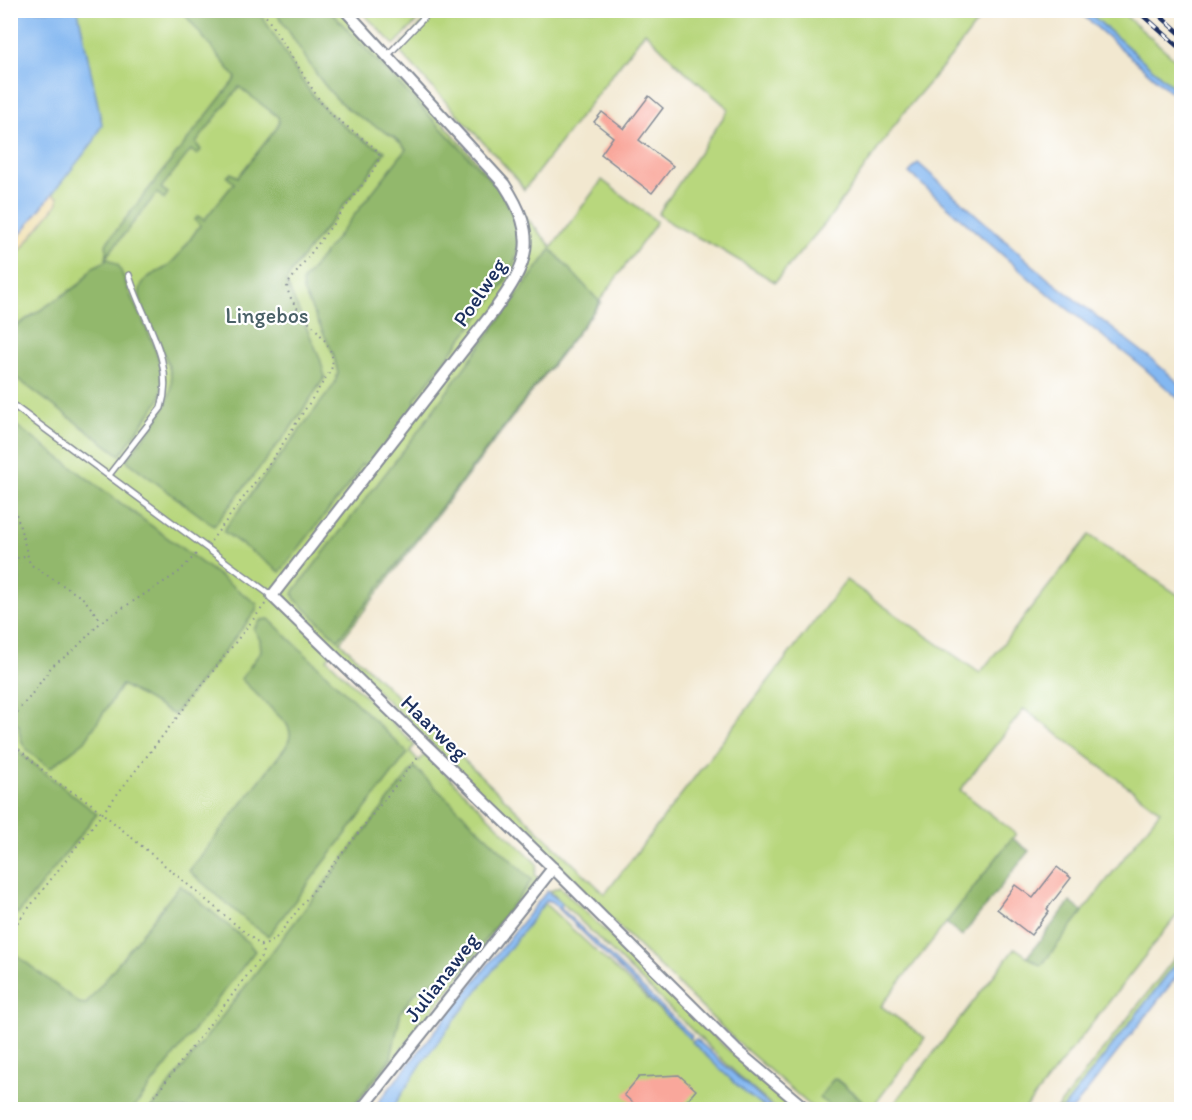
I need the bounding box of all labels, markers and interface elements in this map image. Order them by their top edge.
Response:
street label: Poelweg [447,252,512,332]
park label: Lingebos [225,302,309,329]
street label: Haarweg [395,689,474,766]
street label: Julianaweg [398,927,485,1027]

